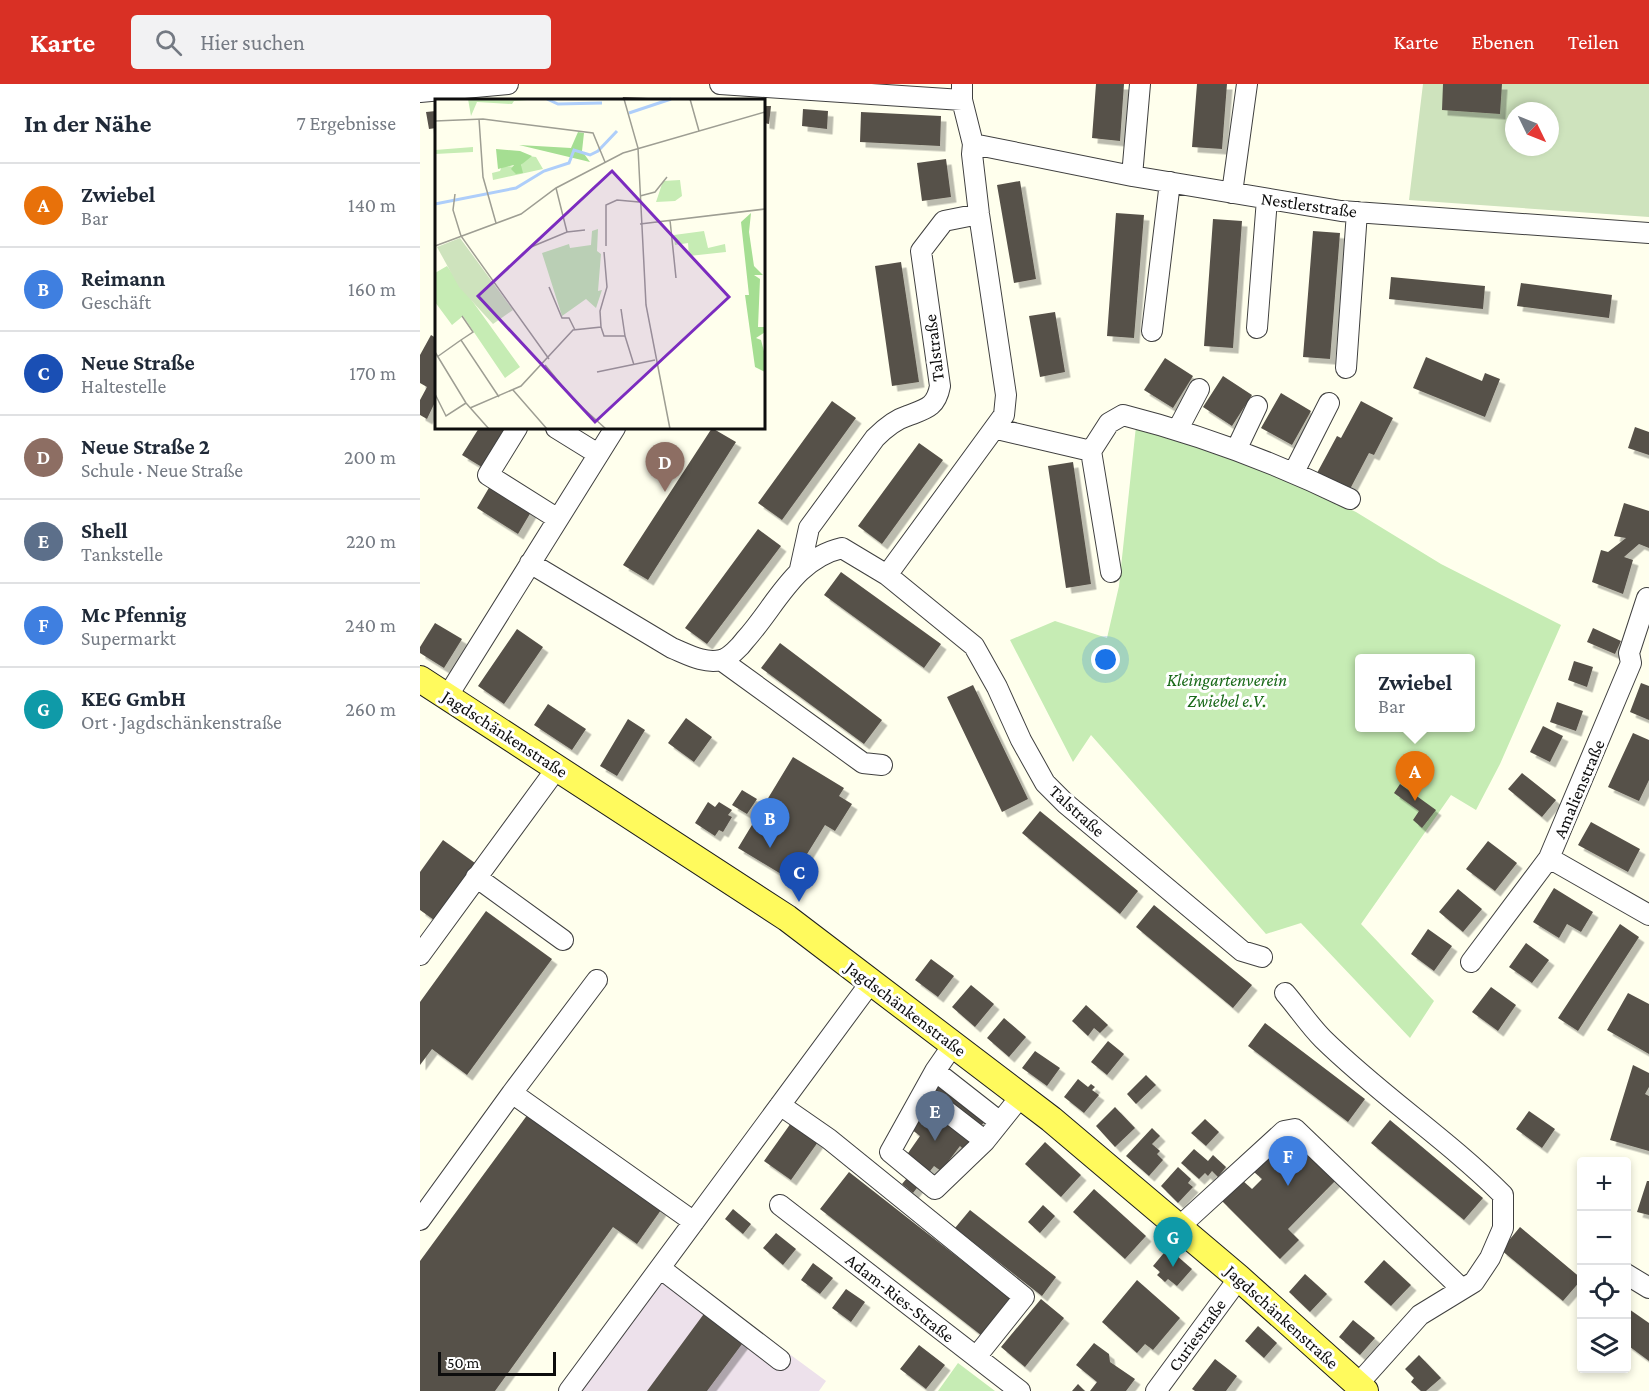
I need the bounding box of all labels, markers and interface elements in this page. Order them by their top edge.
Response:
search box [131,15,551,69]
icon: search [152,26,185,59]
text: Karte [30,27,95,58]
text: Hier suchen [200,30,305,55]
text: Karte [1393,30,1439,54]
text: Ebenen [1472,30,1535,54]
text: Teilen [1568,30,1619,54]
inset map [435,99,765,429]
north arrow [1505,102,1559,156]
text: In der Nähe [24,109,152,138]
text: 7 Ergebnisse [296,112,396,134]
text: Zwiebel [81,182,155,207]
street label: Nestlerstraße [1260,188,1358,222]
text: A [38,194,49,216]
text: 140 m [348,194,396,216]
text: Bar [81,207,108,229]
text: Reimann [81,266,165,291]
text: B [38,278,49,300]
text: 160 m [348,278,396,300]
text: Geschäft [81,291,151,313]
street label: Talstraße [920,313,948,383]
text: Neue Straße [81,350,195,375]
text: C [37,362,50,384]
text: 170 m [349,362,396,384]
text: Haltestelle [81,375,166,397]
text: Neue Straße 2 [81,434,210,459]
pin: D [646,442,684,492]
text: D [37,446,50,468]
text: 200 m [344,446,396,468]
text: Schule · Neue Straße [81,459,243,481]
text: Shell [81,518,128,543]
text: E [38,530,49,552]
text: 220 m [346,530,396,552]
text: Tankstelle [81,543,163,565]
text: Mc Pfennig [81,602,186,627]
text: F [38,614,49,636]
text: 240 m [345,614,396,636]
text: Supermarkt [81,627,176,649]
your location [1091,645,1120,674]
popup [1355,654,1475,732]
park label: Kleingartenverein Zwiebel e.V. [1167,670,1287,711]
text: Zwiebel [1378,670,1452,695]
street label: Jagdschänkenstraße [437,685,571,782]
text: KEG GmbH [81,686,186,711]
text: Bar [1378,695,1405,717]
text: G [37,698,50,720]
text: 260 m [345,698,396,720]
text: Ort · Jagdschänkenstraße [81,711,282,733]
street label: Amalienstraße [1549,737,1609,841]
pin: A [1396,752,1434,801]
street label: Talstraße [1045,781,1109,841]
pin: B [750,798,790,848]
pin: C [780,852,818,902]
street label: Jagdschänkenstraße [840,956,970,1061]
pin: E [916,1092,954,1141]
pin: F [1268,1136,1308,1186]
map controls [1577,1157,1631,1373]
button: + [1577,1157,1631,1211]
button: − [1577,1211,1631,1265]
pin: G [1154,1218,1192,1267]
street label: Adam-Ries-Straße [842,1249,958,1347]
street label: Jagdschänkenstraße [1220,1260,1343,1373]
button: locate [1577,1265,1631,1319]
street label: Curiestraße [1164,1295,1230,1375]
button: layers [1577,1319,1631,1373]
scale bar [438,1349,556,1376]
text: 50 m [447,1354,479,1371]

